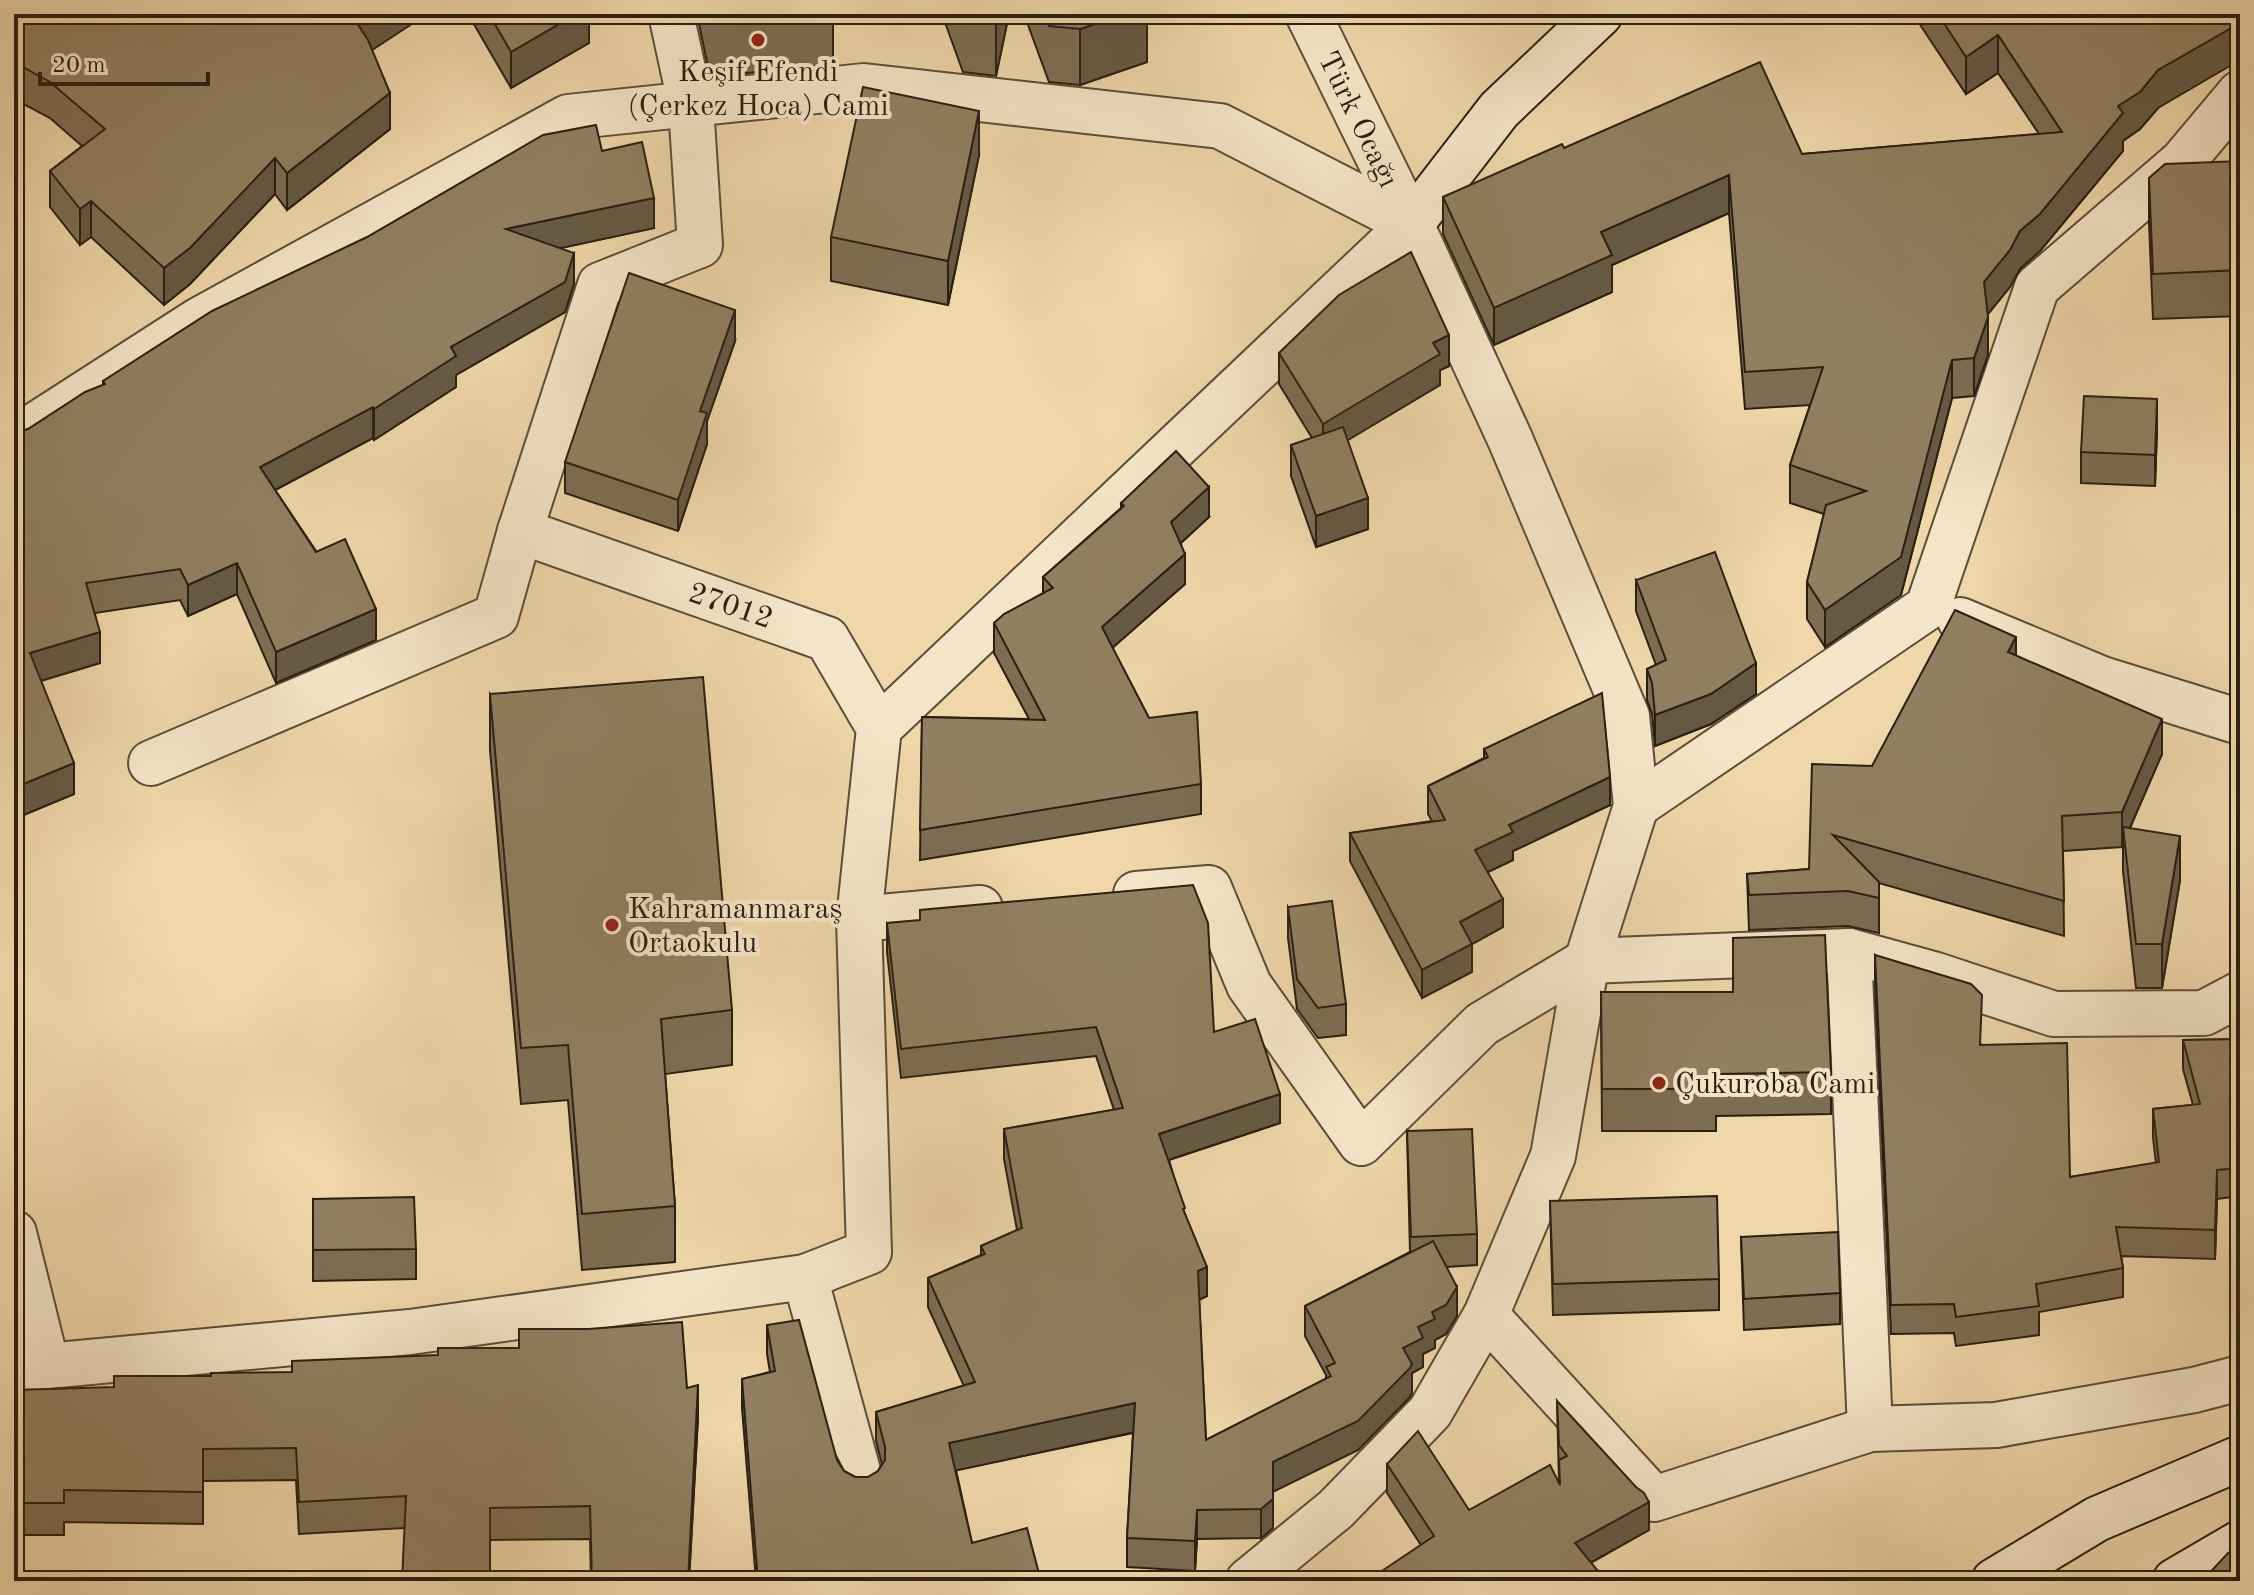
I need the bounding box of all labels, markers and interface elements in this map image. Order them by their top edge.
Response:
marker: Keşif Efendi (Çerkez Hoca) Cami [749,31,767,49]
scale bar [40,36,208,86]
street label: Türk Ocağı [1312,47,1403,192]
text: 20 m [52,54,106,78]
place label: Keşif Efendi (Çerkez Hoca) Cami [627,58,889,122]
street label: 27012 [684,579,776,635]
place label: Kahramanmaraş Ortaokulu [628,895,843,959]
marker: Kahramanmaraş Ortaokulu [603,916,621,934]
place label: Çukuroba Cami [1675,1070,1875,1100]
marker: Çukuroba Cami [1650,1074,1668,1092]

